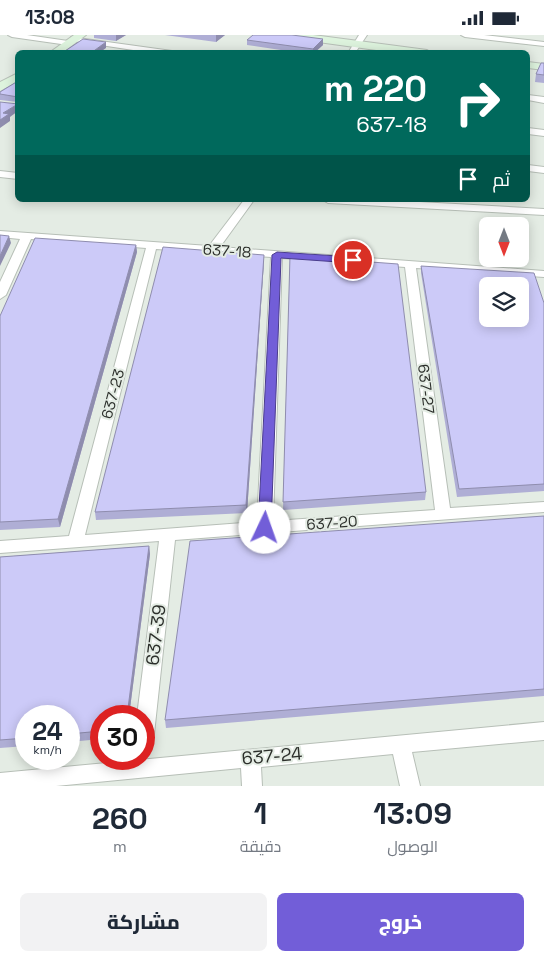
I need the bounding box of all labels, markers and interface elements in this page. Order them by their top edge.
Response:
text: 13:08 [25,5,75,30]
text: 220 m [324,67,427,111]
icon: right [445,70,510,135]
text: 637-18 [356,110,427,138]
icon: arrive [454,165,482,193]
text: ثم [492,167,510,192]
north arrow [479,217,529,267]
map controls [479,217,529,327]
street label: 637-18 [202,239,252,262]
pin [332,239,374,281]
icon: arrive [339,246,367,274]
button: layers [479,277,529,327]
street label: 637-27 [414,363,439,415]
street label: 637-23 [97,367,128,421]
position arrow [238,501,290,553]
street label: 637-20 [306,511,358,534]
street label: 637-39 [140,603,171,667]
speed limit sign: 30 [90,705,155,770]
text: 24 [32,715,63,747]
street label: 637-24 [241,741,303,770]
text: km/h [33,742,62,758]
text: 1 [254,794,267,833]
text: 13:09 [373,794,452,833]
text: 260 [92,799,148,838]
text: m [113,836,127,857]
text: دقيقة [240,836,281,857]
text: الوصول [387,836,438,857]
button: مشاركة [20,893,267,951]
button: خروج [277,893,524,951]

